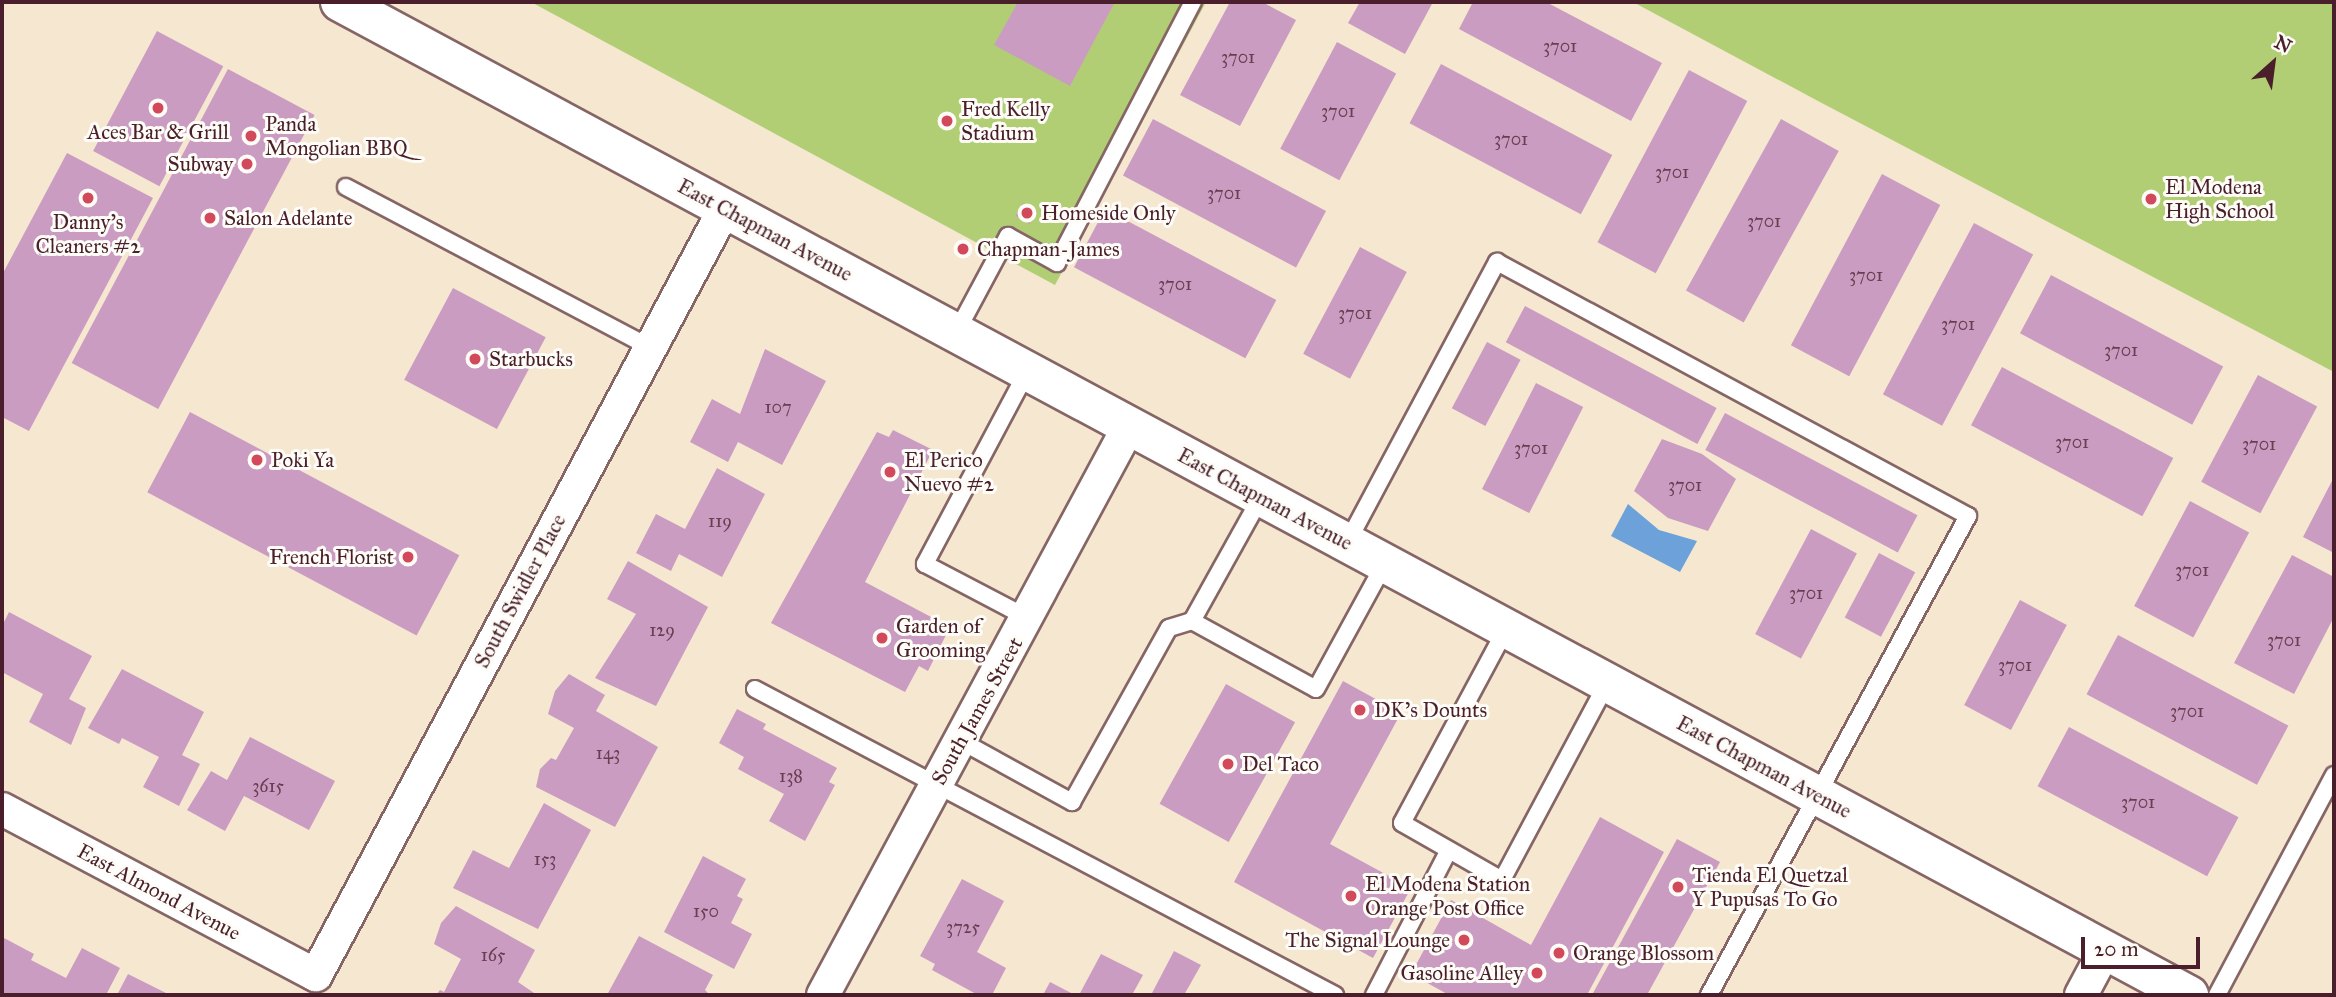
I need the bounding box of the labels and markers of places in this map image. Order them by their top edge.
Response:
place label: Fred Kelly Stadium [961,96,1050,146]
marker: Aces Bar & Grill [150,100,166,116]
place label: Panda Mongolian BBQ [265,111,408,161]
marker: Fred Kelly Stadium [939,113,955,129]
place label: Aces Bar & Grill [87,119,229,145]
marker: Panda Mongolian BBQ [243,128,259,144]
place label: Subway [168,151,233,177]
marker: Subway [239,156,255,172]
place label: El Modena High School [2165,174,2275,224]
marker: Danny's Cleaners #2 [80,190,96,206]
marker: El Modena High School [2143,191,2159,207]
place label: Homeside Only [1041,200,1176,226]
place label: Salon Adelante [224,205,353,231]
marker: Homeside Only [1019,205,1035,221]
place label: Danny's Cleaners #2 [35,209,141,259]
marker: Salon Adelante [202,210,218,226]
place label: Chapman-James [977,236,1120,262]
marker: Chapman-James [955,241,971,257]
place label: Starbucks [489,346,573,372]
marker: Starbucks [467,351,483,367]
place label: Poki Ya [271,447,334,473]
place label: El Perico Nuevo #2 [904,447,994,497]
marker: Poki Ya [249,452,265,468]
marker: El Perico Nuevo #2 [882,464,898,480]
place label: French Florist [269,544,394,570]
marker: French Florist [400,549,416,565]
place label: Garden of Grooming [896,613,985,663]
marker: Garden of Grooming [874,630,890,646]
place label: DK's Dounts [1374,697,1487,723]
marker: DK's Dounts [1352,702,1368,718]
place label: Del Taco [1242,751,1319,777]
marker: Del Taco [1220,756,1236,772]
place label: Tienda El Quetzal Y Pupusas To Go [1692,862,1848,912]
place label: El Modena Station Orange Post Office [1365,871,1530,921]
marker: Tienda El Quetzal Y Pupusas To Go [1670,879,1686,895]
marker: El Modena Station Orange Post Office [1343,888,1359,904]
place label: The Signal Lounge [1285,927,1450,953]
marker: The Signal Lounge [1456,932,1472,948]
place label: Orange Blossom [1573,940,1714,966]
marker: Orange Blossom [1551,945,1567,961]
place label: Gasoline Alley [1400,960,1523,986]
marker: Gasoline Alley [1529,965,1545,981]

